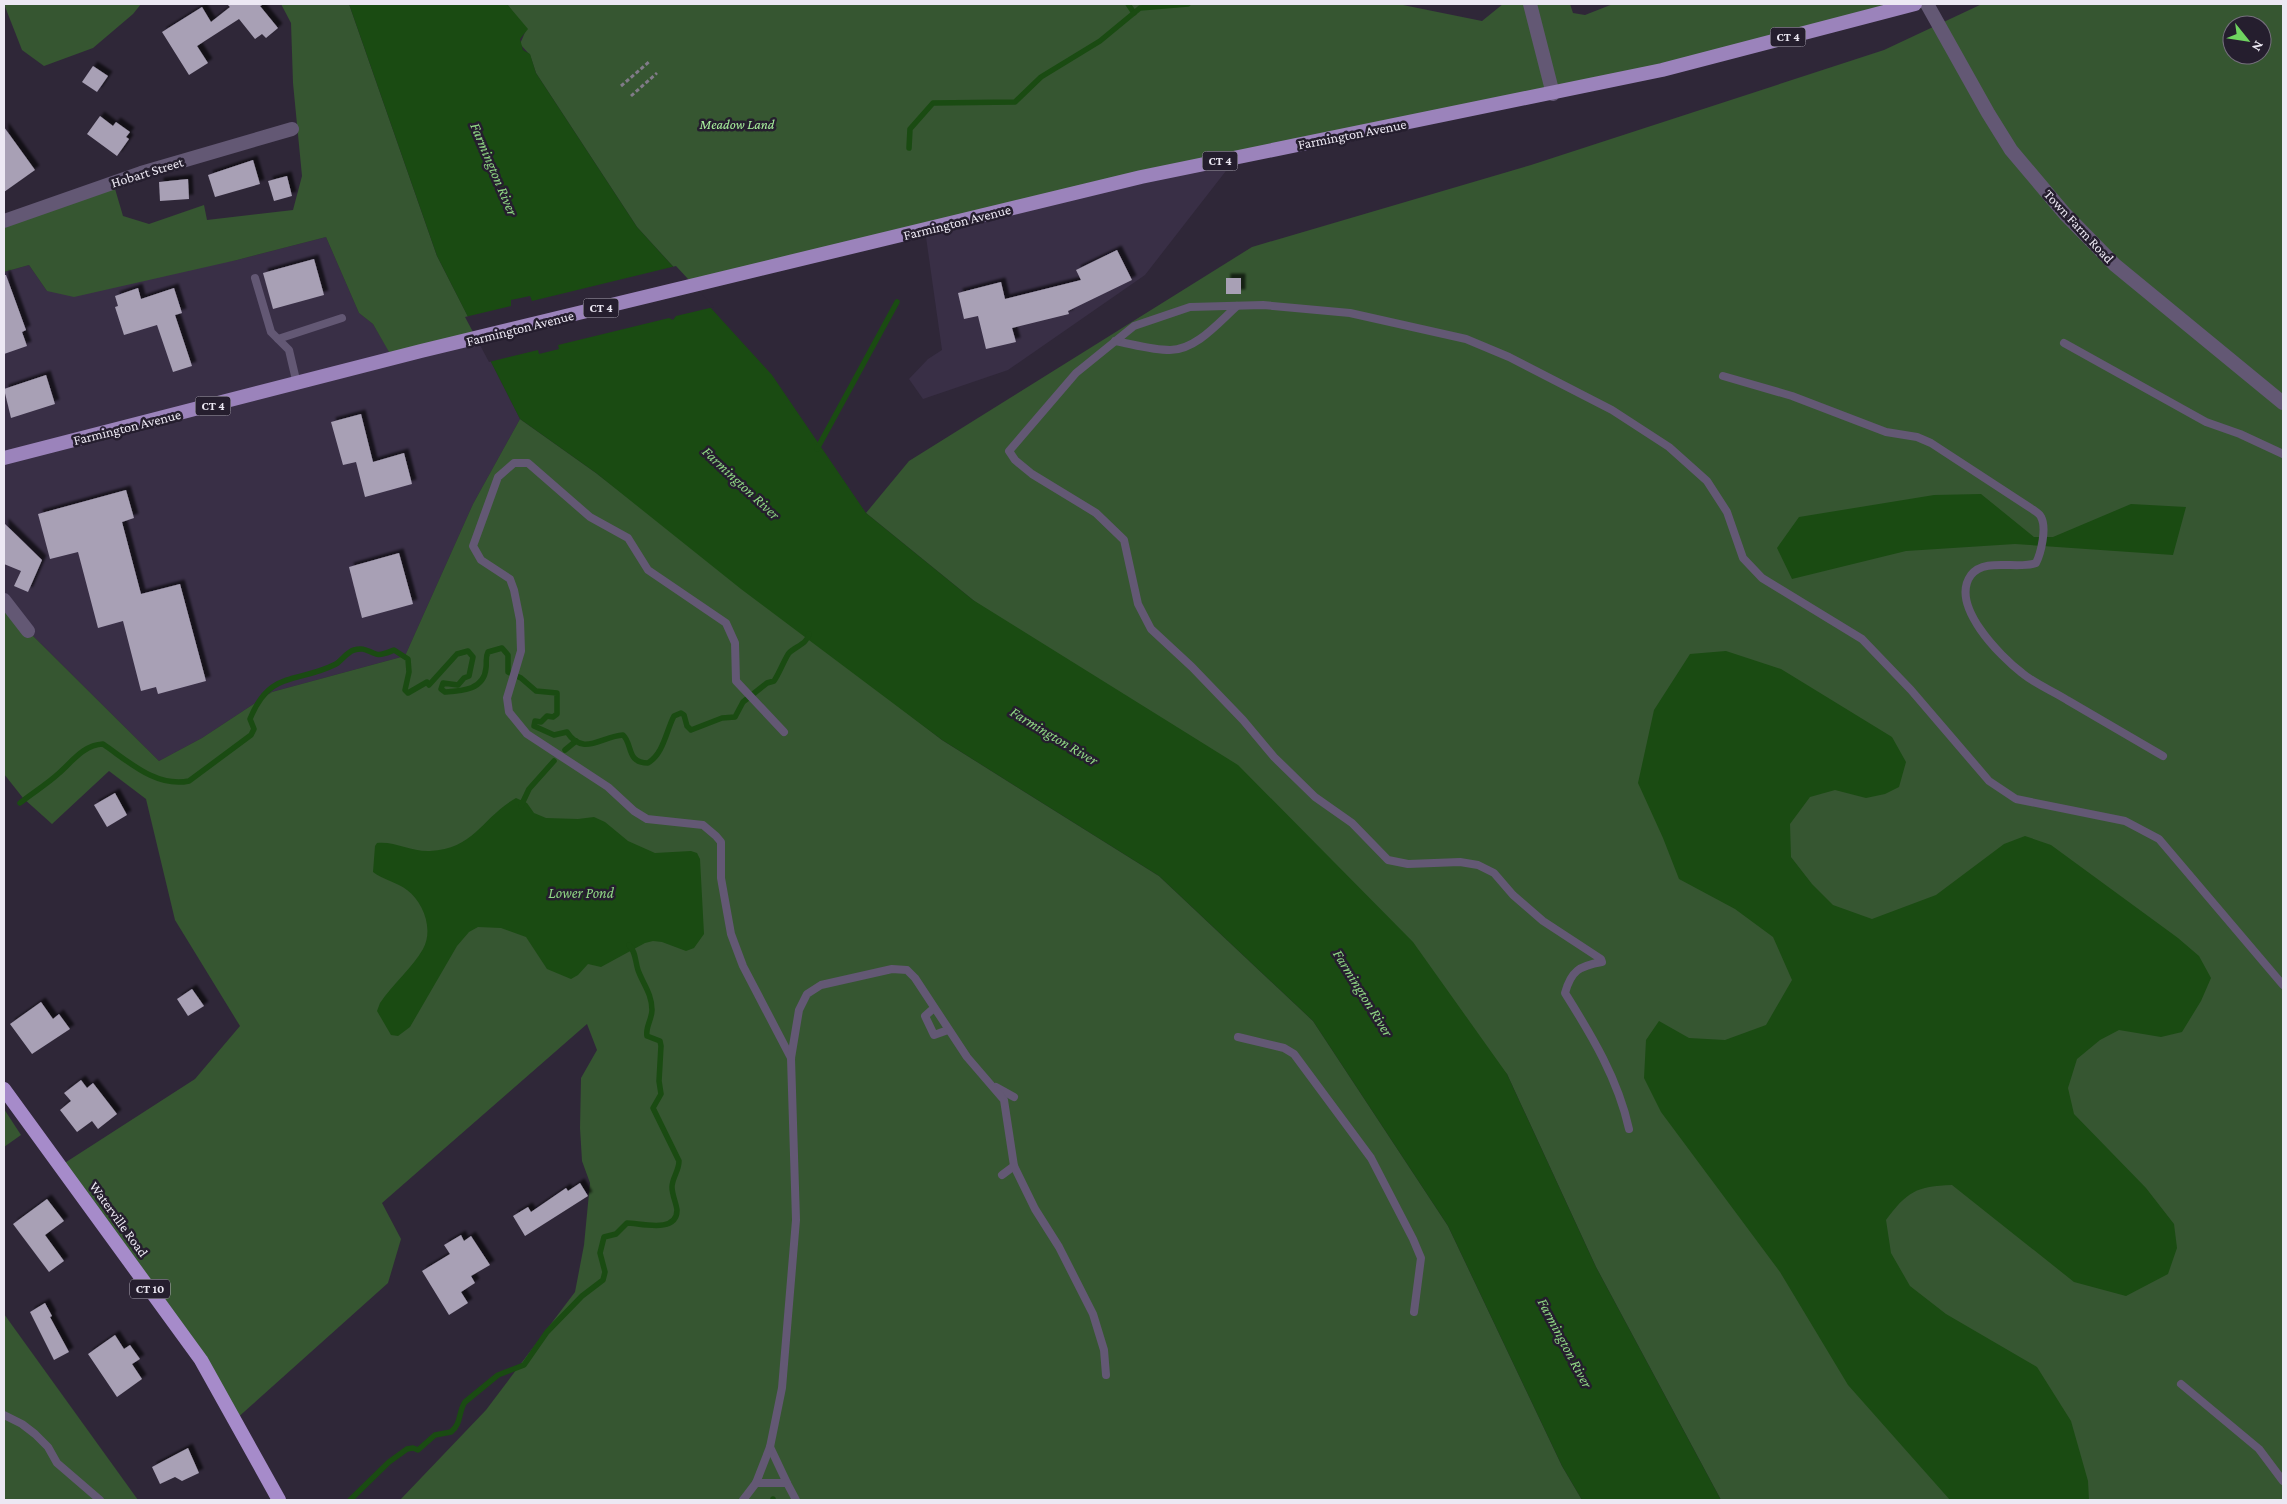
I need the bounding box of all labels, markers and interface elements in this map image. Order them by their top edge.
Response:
north arrow [2222,15,2272,65]
road number: CT 4 [1770,28,1806,46]
text: N [2249,38,2268,55]
park label: Meadow Land [699,116,775,132]
street label: Farmington Avenue [1296,116,1408,152]
water label: Farmington River [466,120,521,219]
road number: CT 4 [1202,152,1238,170]
street label: Hobart Street [109,153,185,191]
street label: Town Farm Road [2041,186,2118,267]
street label: Farmington Avenue [902,201,1012,243]
road number: CT 4 [584,298,618,318]
street label: Farmington Avenue [465,307,575,349]
road number: CT 4 [196,396,230,416]
street label: Farmington Avenue [72,406,182,448]
water label: Farmington River [699,443,783,524]
water label: Farmington River [1007,704,1101,770]
water label: Lower Pond [548,885,615,901]
water label: Farmington River [1329,947,1396,1040]
street label: Waterville Road [86,1178,152,1260]
road number: CT 10 [130,1280,170,1298]
water label: Farmington River [1534,1295,1596,1392]

